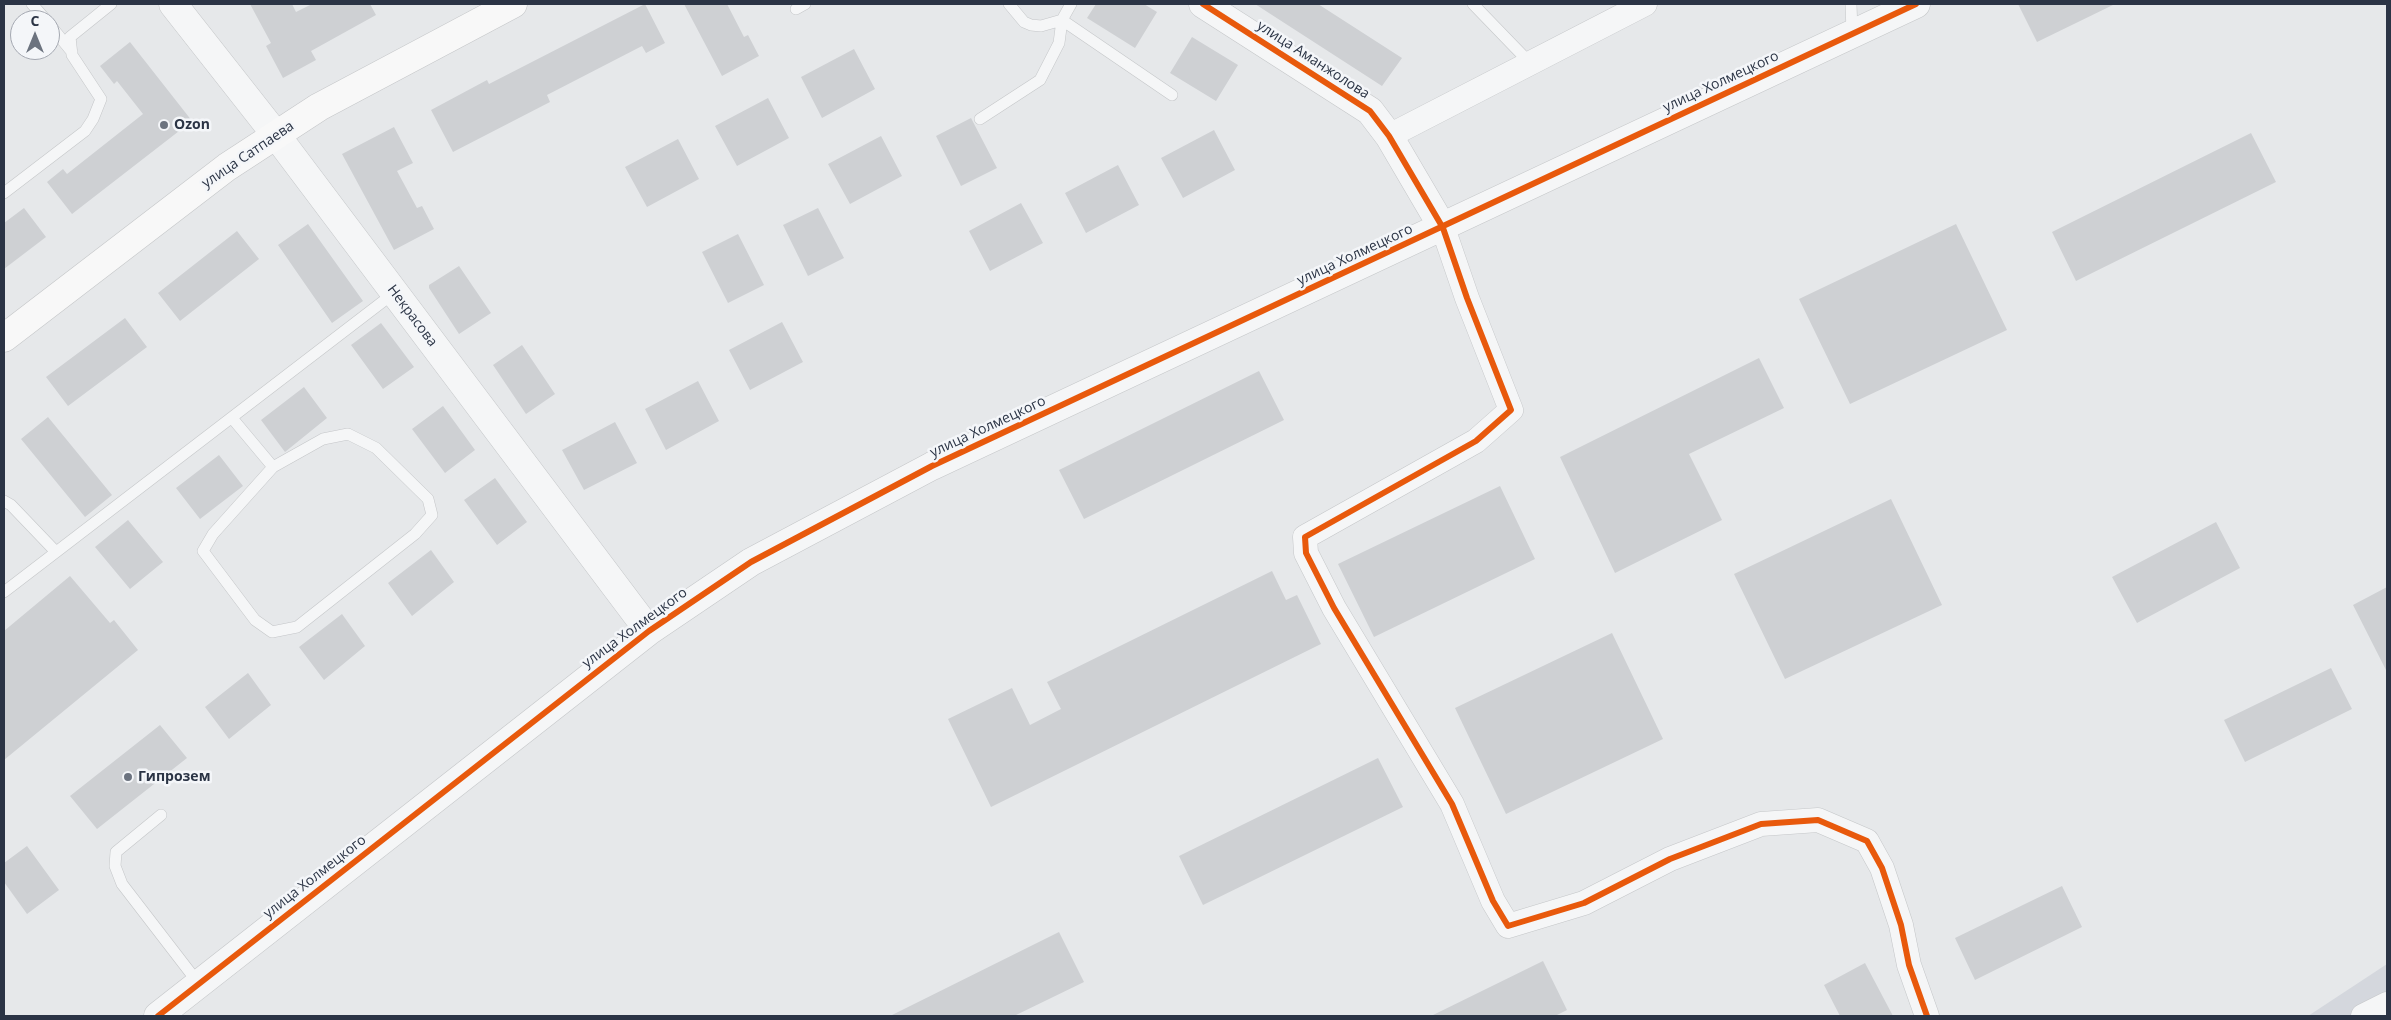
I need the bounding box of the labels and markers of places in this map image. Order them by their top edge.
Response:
place label: Ozon [174,117,210,133]
marker: Ozon [158,119,170,131]
place label: Гипрозем [138,769,210,785]
marker: Гипрозем [122,771,134,783]

